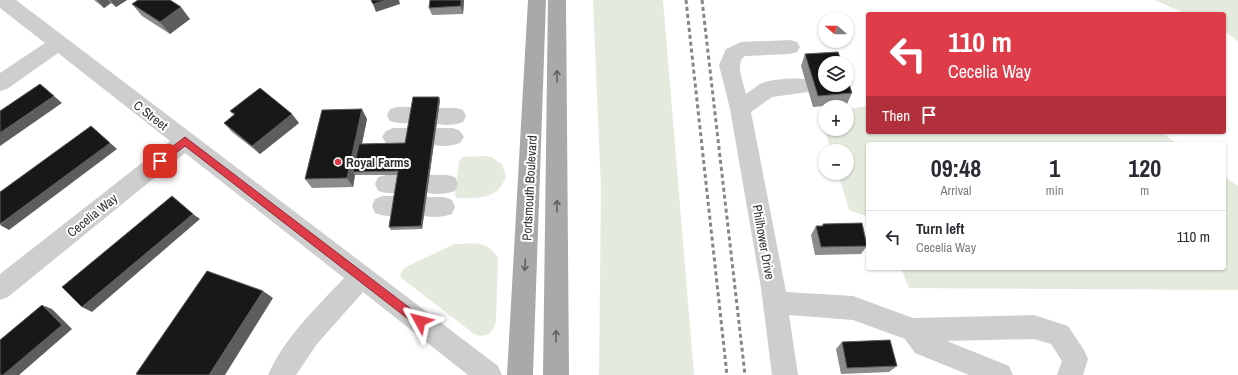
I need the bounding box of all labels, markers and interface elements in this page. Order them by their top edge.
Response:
north arrow [818,12,854,48]
map controls [818,12,854,180]
text: 110 m [948,23,1012,61]
icon: left [882,28,934,80]
button: layers [818,56,854,92]
text: Cecelia Way [948,59,1031,84]
one-way arrow [553,70,561,83]
street label: C Street [130,97,171,134]
button: + [818,100,854,136]
icon: arrive [918,104,940,126]
text: Then [882,105,910,126]
street label: Portsmouth Boulevard [518,135,541,241]
pin [143,144,177,178]
button: − [818,144,854,180]
icon: arrive [149,150,171,172]
text: 09:48 [931,152,981,184]
text: 1 [1049,152,1060,184]
text: 120 [1128,152,1161,184]
place label: Royal Farms [346,154,410,171]
marker: Royal Farms [333,157,343,167]
text: Arrival [941,182,971,199]
text: min [1046,182,1064,199]
text: m [1140,182,1149,199]
street label: Cecelia Way [64,189,122,241]
one-way arrow [553,200,561,213]
street label: Philhower Drive [749,203,778,281]
text: Turn left [916,218,964,239]
icon: left [882,226,904,248]
text: 110 m [1177,226,1210,247]
text: Cecelia Way [916,239,976,256]
one-way arrow [522,258,529,271]
position arrow [399,300,441,342]
one-way arrow [552,330,560,343]

